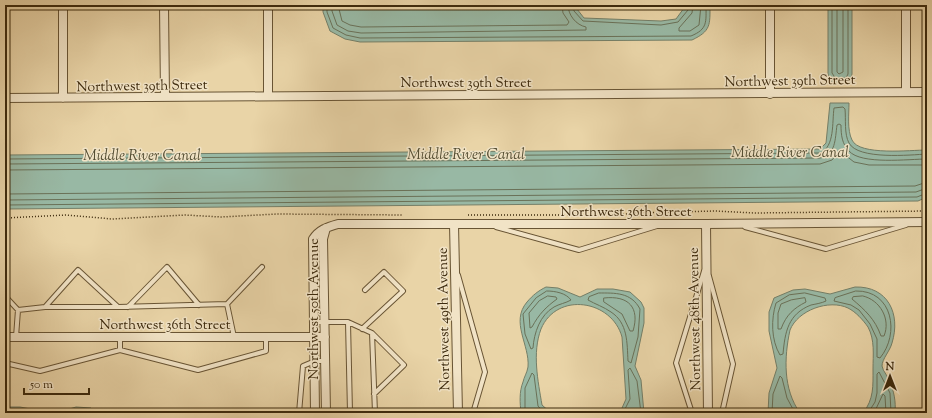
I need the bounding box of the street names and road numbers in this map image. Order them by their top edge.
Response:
street label: Northwest 39th Street [724,71,856,93]
street label: Northwest 39th Street [400,74,532,94]
street label: Northwest 39th Street [76,76,208,98]
street label: Northwest 36th Street [560,203,692,223]
street label: Northwest 50th Avenue [305,238,325,380]
street label: Northwest 49th Avenue [434,247,456,391]
street label: Northwest 48th Avenue [685,247,707,391]
street label: Northwest 36th Street [99,316,231,336]

